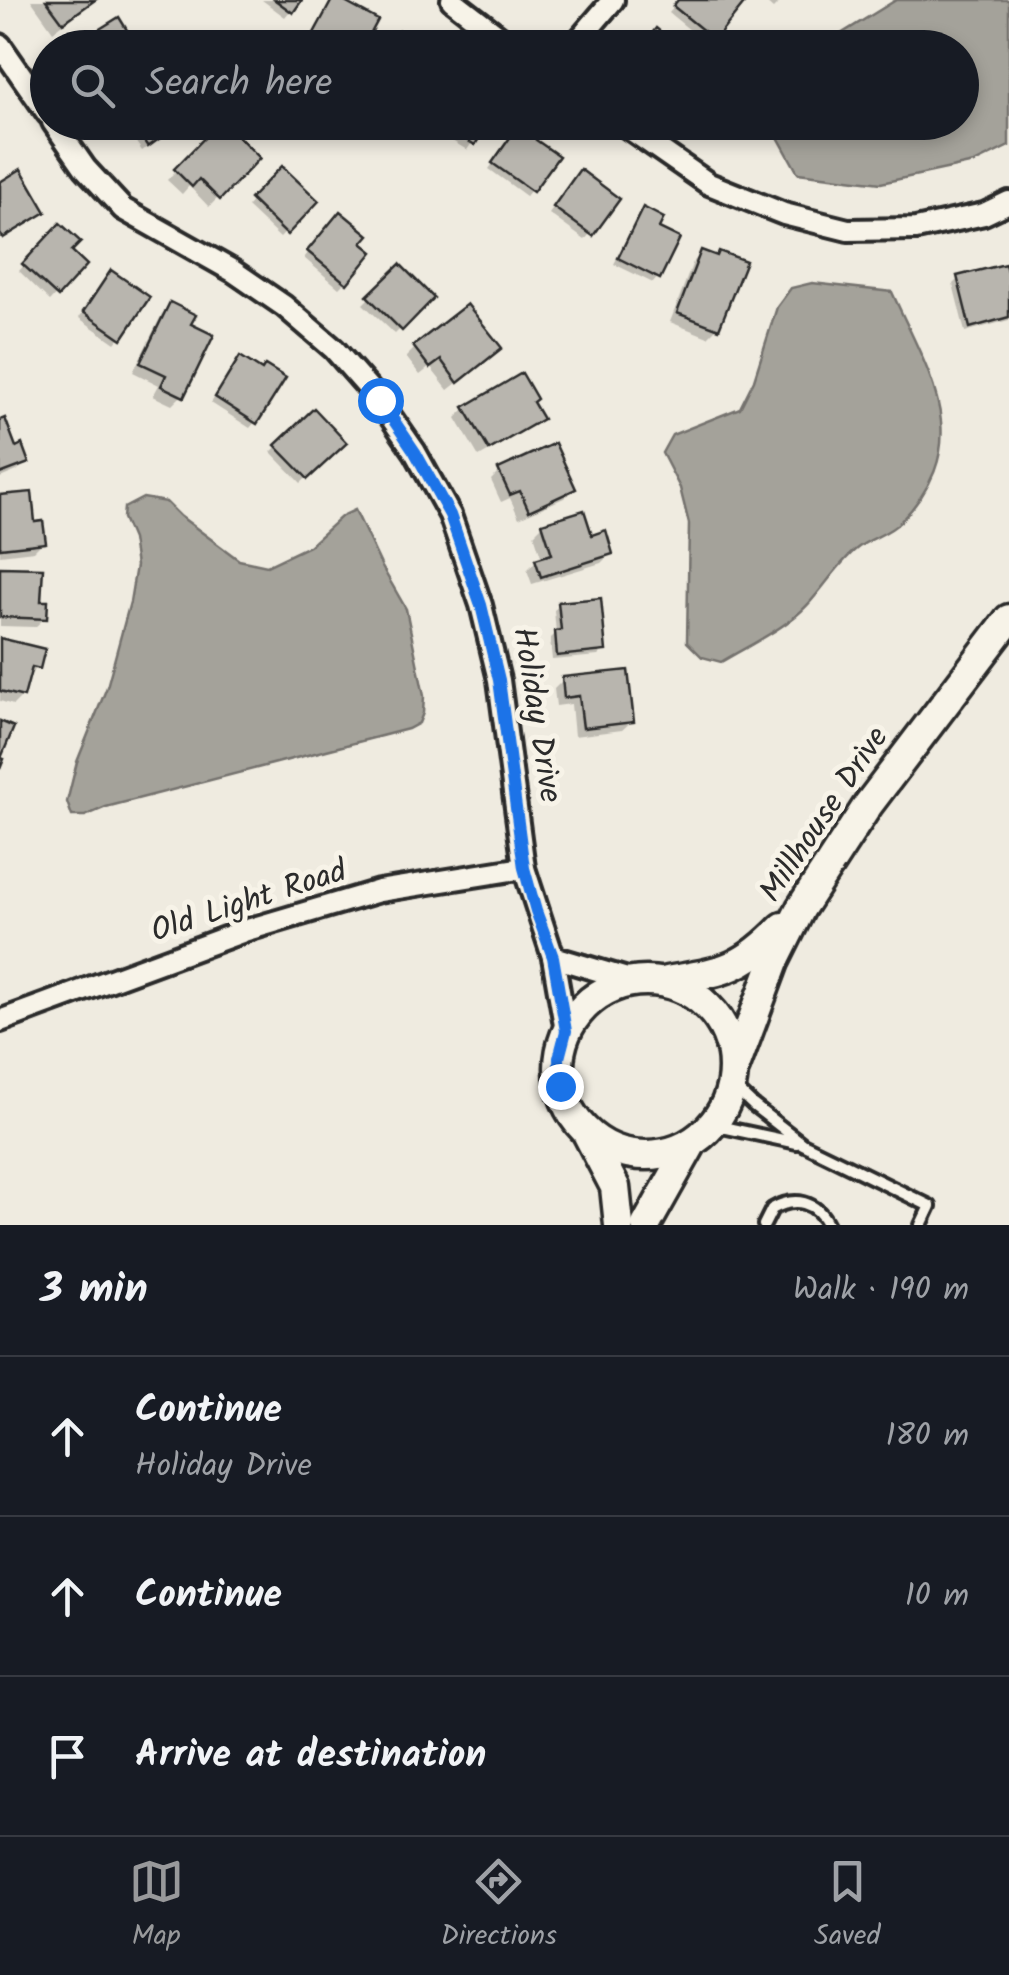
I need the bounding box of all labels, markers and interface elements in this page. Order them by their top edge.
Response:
search box [30,30,979,140]
text: Search here [145,55,332,115]
icon: search [65,58,120,113]
route start [358,378,404,424]
street label: Holiday Drive [497,624,575,806]
street label: Millhouse Drive [747,717,903,913]
street label: Old Light Road [145,846,354,958]
route end [538,1064,584,1110]
text: 3 min [40,1257,148,1324]
text: Walk · 190 m [793,1265,969,1316]
text: Continue [135,1381,282,1441]
icon: ahead [40,1409,95,1464]
text: 180 m [885,1411,969,1462]
text: Holiday Drive [135,1441,312,1492]
text: Continue [135,1566,282,1626]
icon: ahead [40,1569,95,1624]
text: 10 m [905,1571,969,1622]
text: Arrive at destination [135,1726,486,1786]
icon: arrive [40,1729,95,1784]
tab: Map [129,1854,184,1959]
tab: Directions [441,1854,557,1959]
tab: Saved [814,1854,880,1959]

